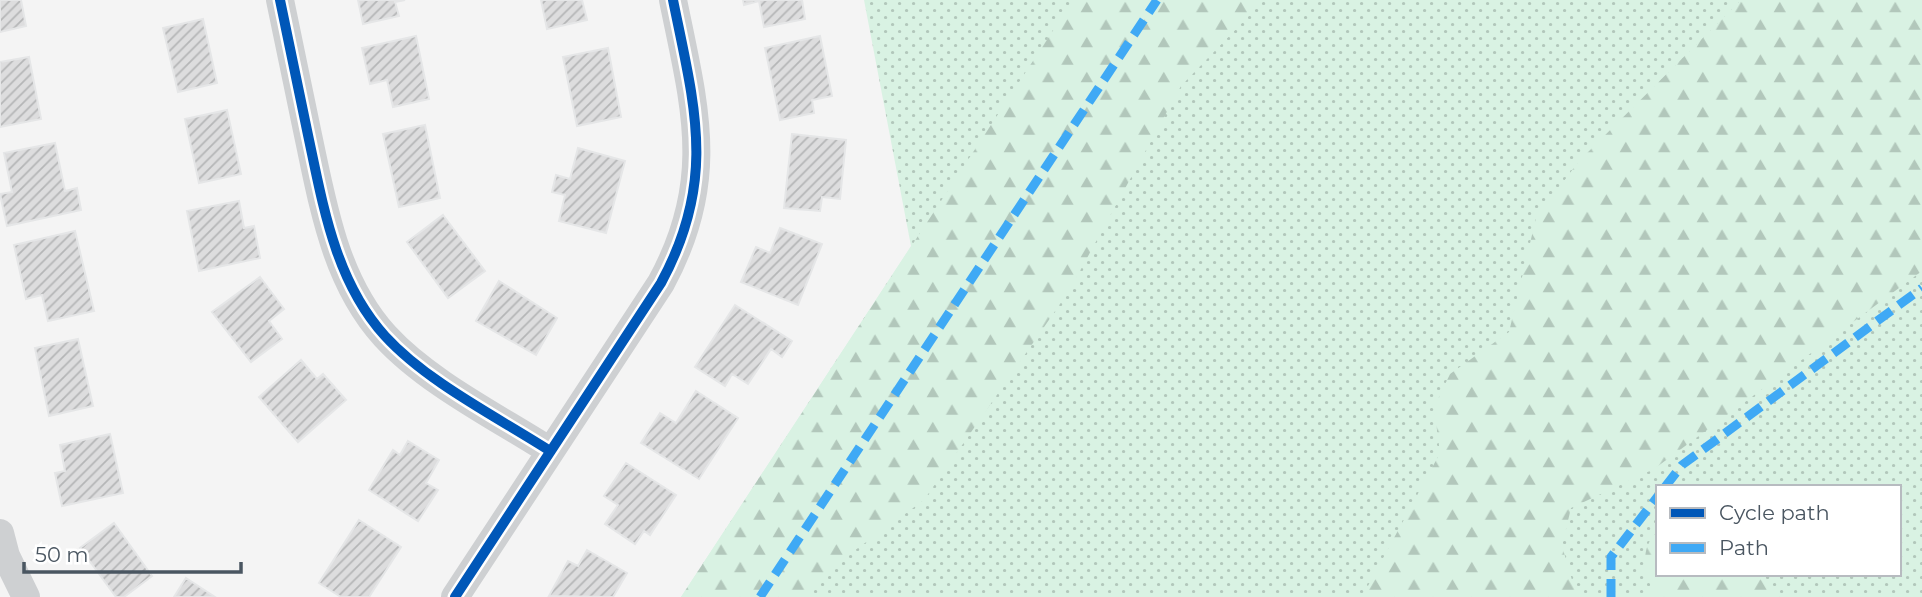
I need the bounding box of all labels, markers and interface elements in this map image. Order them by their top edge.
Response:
legend [1656,485,1901,576]
text: Cycle path [1719,500,1830,525]
scale bar [24,530,242,574]
text: Path [1719,535,1769,560]
text: 50 m [35,542,89,567]

